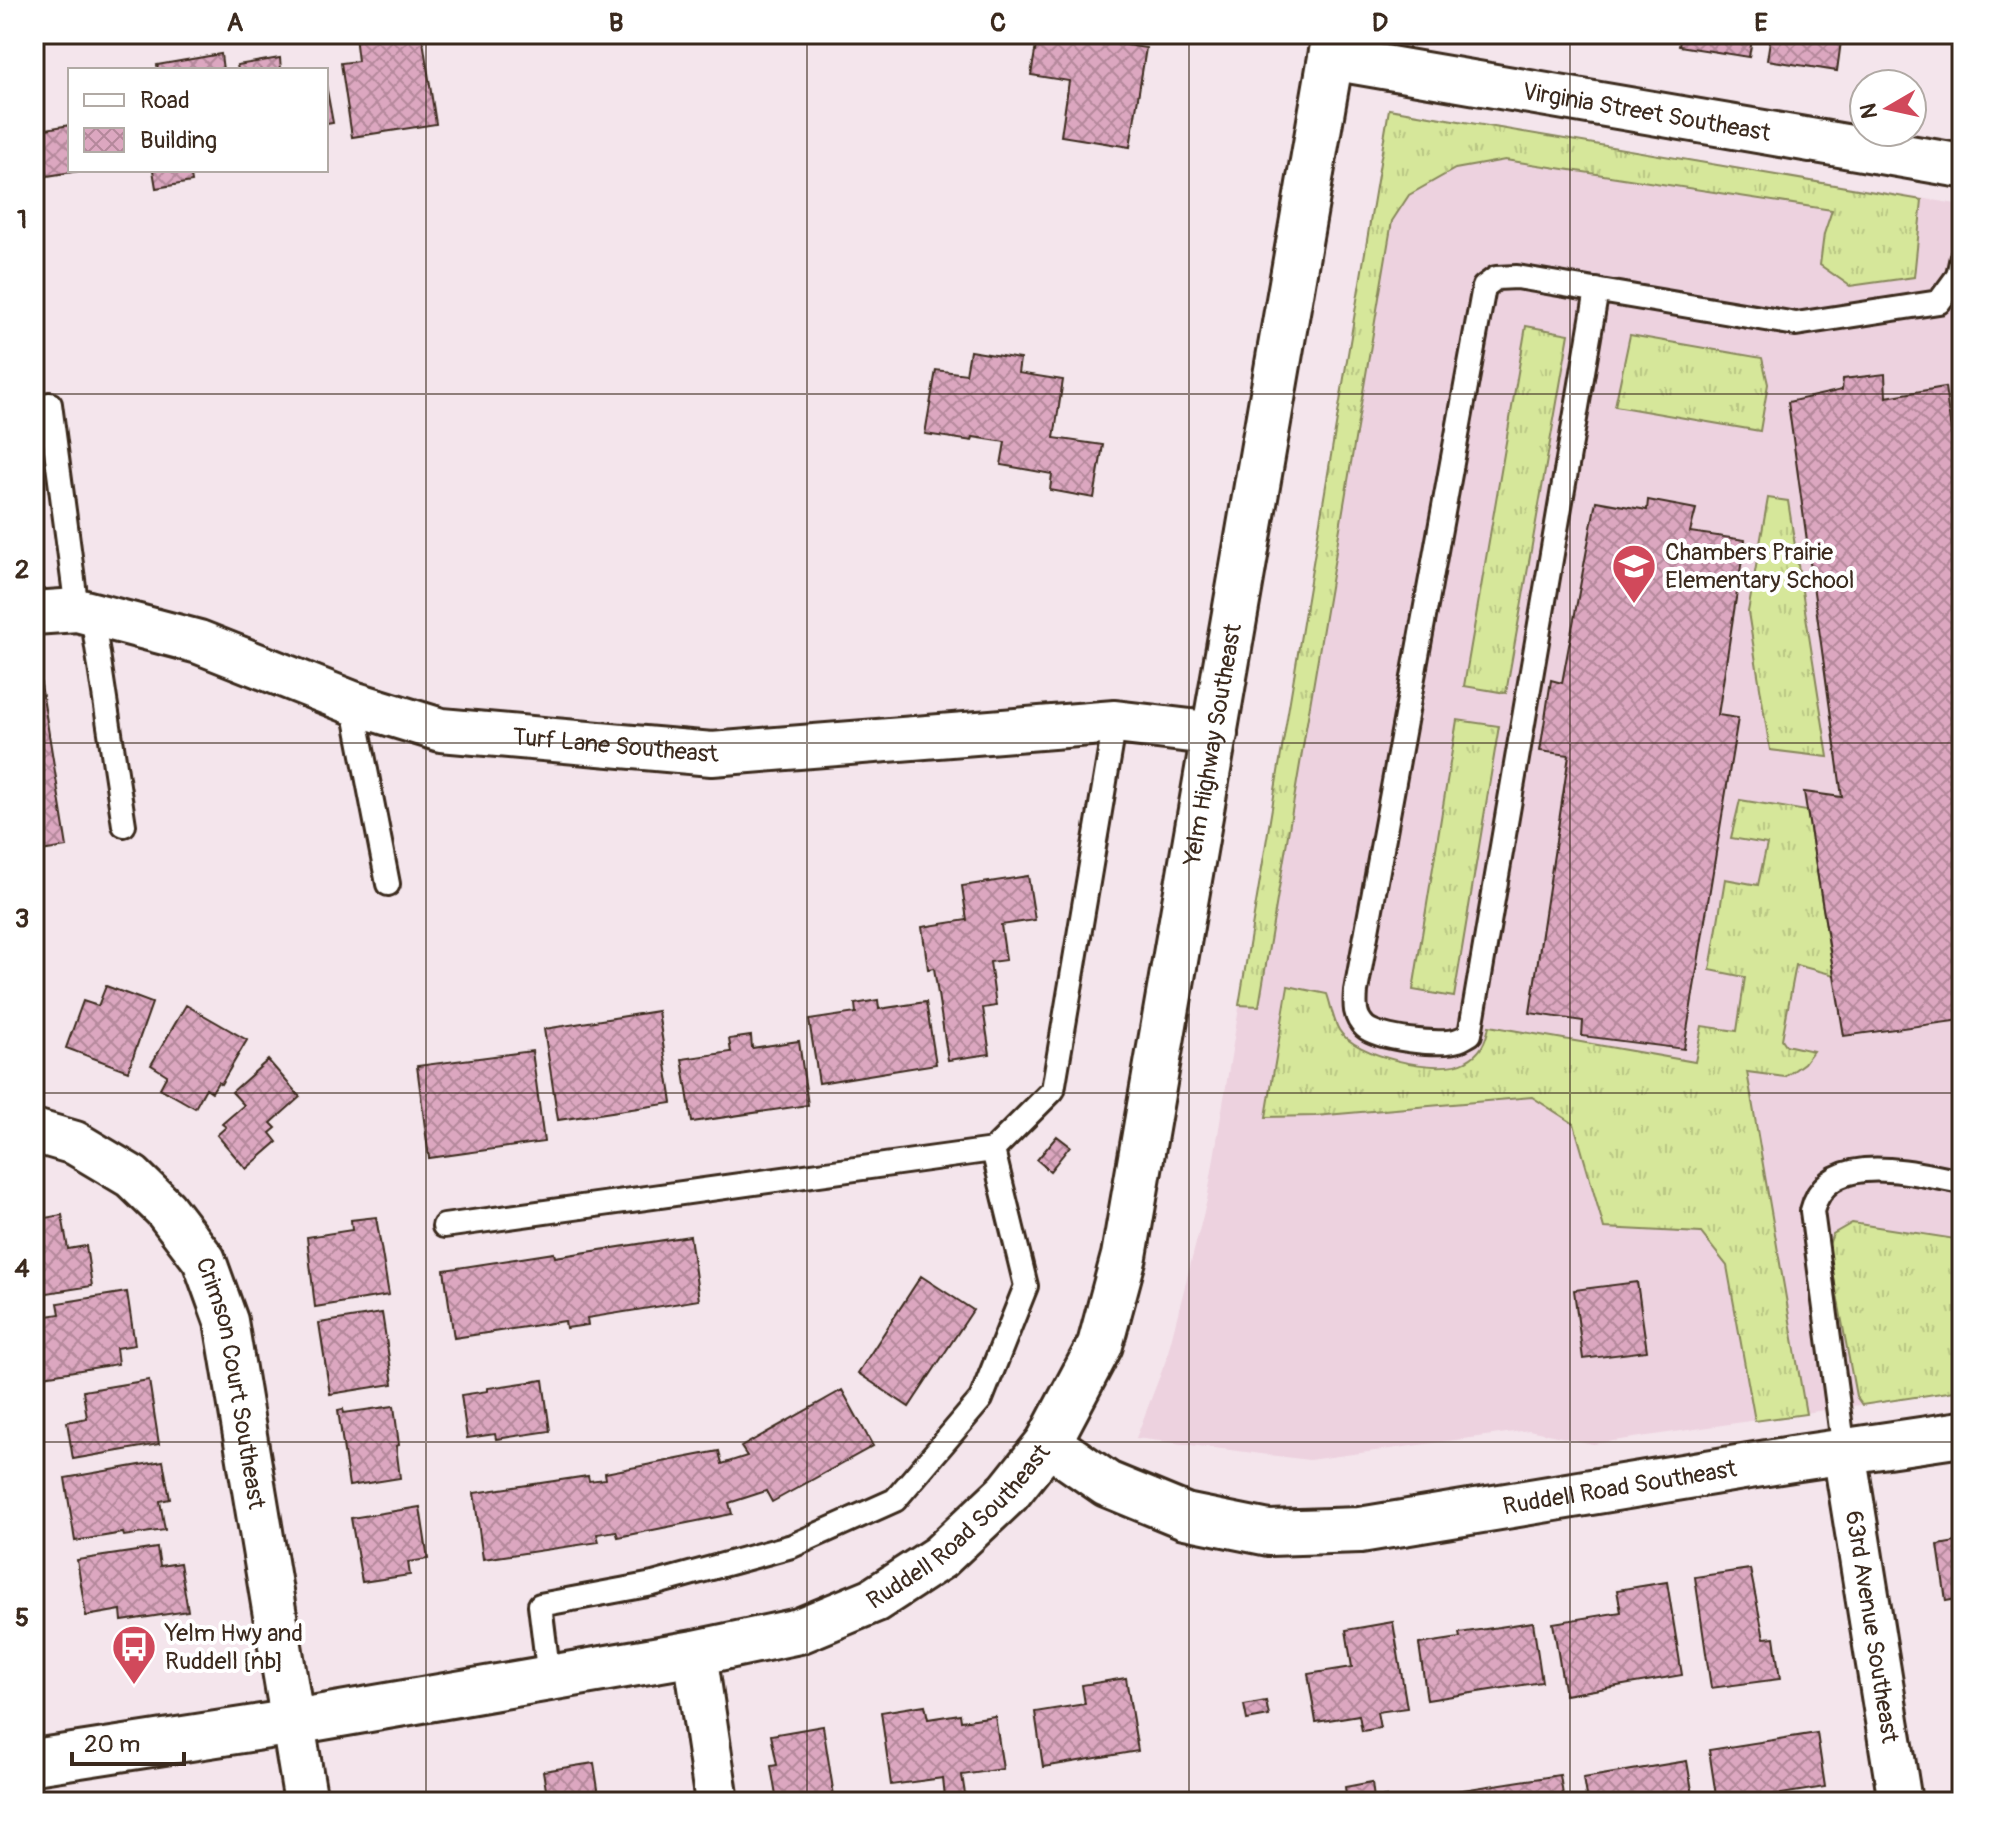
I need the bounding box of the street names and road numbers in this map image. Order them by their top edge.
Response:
street label: Virginia Street Southeast [1520,76,1773,148]
street label: Yelm Highway Southeast [1177,621,1248,868]
street label: Turf Lane Southeast [511,722,720,769]
street label: Crimson Court Southeast [190,1253,272,1511]
street label: Ruddell Road Southeast [861,1438,1056,1615]
street label: Ruddell Road Southeast [1501,1454,1739,1521]
street label: 63rd Avenue Southeast [1839,1509,1905,1745]

